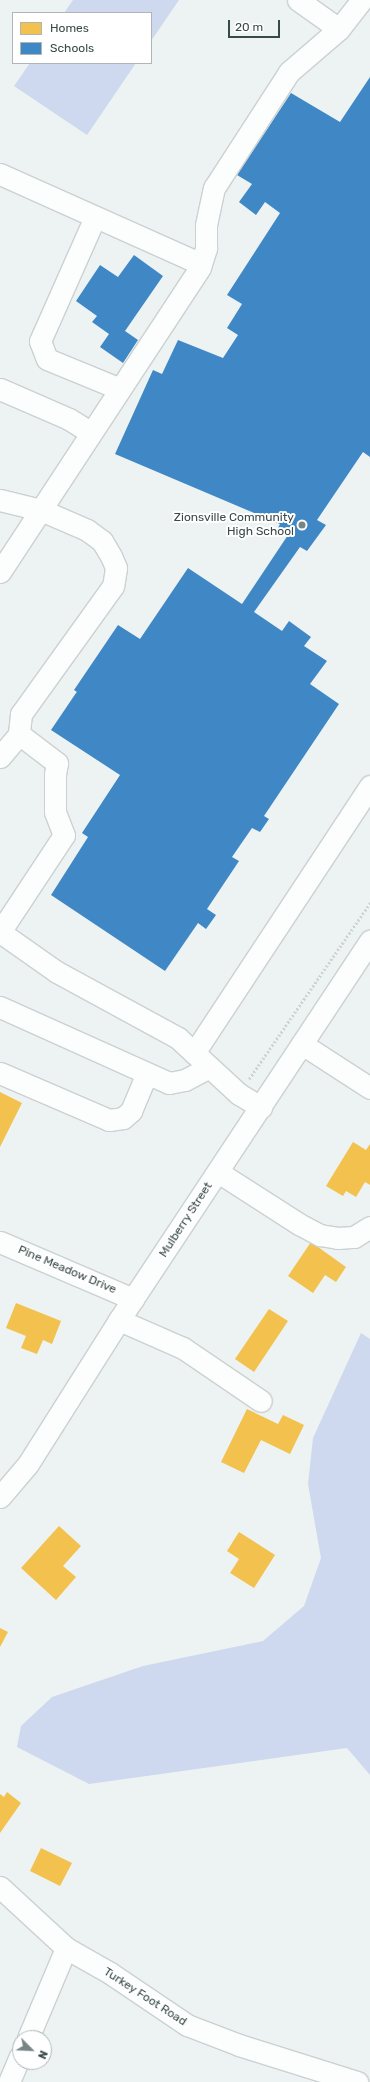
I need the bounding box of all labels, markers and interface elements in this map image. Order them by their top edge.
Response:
legend [12,12,152,64]
scale bar [230,12,282,38]
text: 20 m [235,20,263,34]
text: Homes [50,21,89,35]
text: Schools [50,41,94,55]
place label: Zionsville Community High School [174,511,294,539]
marker: Zionsville Community High School [297,520,307,530]
street label: Mulberry Street [156,1180,216,1260]
street label: Pine Meadow Drive [16,1243,118,1297]
street label: Turkey Foot Road [101,1965,189,2029]
north arrow [12,2030,52,2070]
text: N [35,2048,50,2061]

